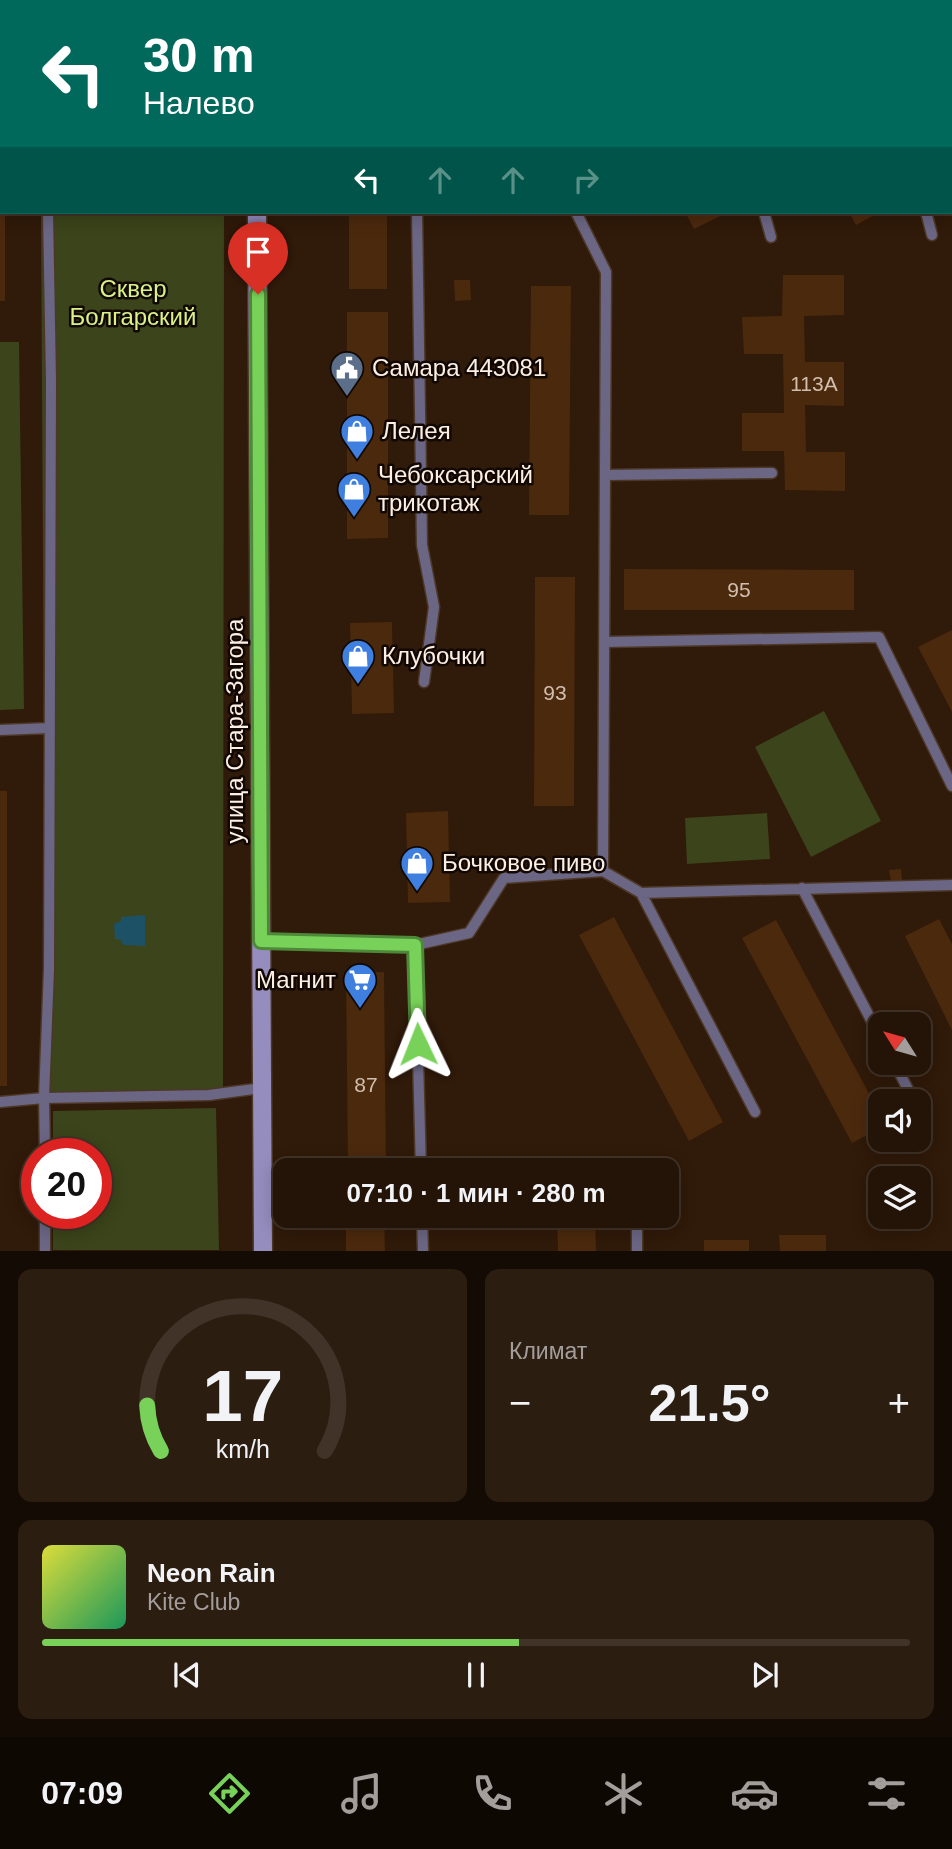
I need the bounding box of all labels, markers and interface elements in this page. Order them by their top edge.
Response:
icon: left [28,28,119,119]
text: 30 m [143,28,255,82]
text: Налево [143,85,255,121]
icon: left [348,161,386,199]
icon: ahead [421,161,459,199]
icon: ahead [494,161,532,199]
icon: right [567,161,605,199]
pin [228,222,288,294]
icon: arrive [239,233,277,271]
park label: Сквер Болгарский [70,275,196,330]
public building icon: Самара 443081 [328,349,366,398]
place label: Самара 443081 [372,354,546,381]
house number: 113А [790,372,838,395]
shop icon: Лелея [338,412,376,461]
place label: Лелея [382,417,451,444]
place label: Чебоксарский трикотаж [378,461,533,516]
shop icon: Чебоксарский трикотаж [335,470,373,519]
house number: 95 [727,578,751,601]
street label: улица Стара-Загора [221,618,248,843]
shop icon: Клубочки [339,637,377,686]
place label: Клубочки [382,642,485,669]
house number: 93 [543,681,567,704]
shop icon: Бочковое пиво [398,844,436,893]
place label: Бочковое пиво [442,849,605,876]
supermarket icon: Магнит [341,961,379,1010]
place label: Магнит [256,966,336,993]
position arrow [381,1007,455,1081]
north arrow [868,1012,931,1074]
map controls [868,1012,931,1229]
house number: 87 [354,1073,378,1096]
button: sound [868,1089,931,1152]
speed limit sign: 20 [21,1138,112,1229]
button: layers [868,1166,931,1229]
text: 07:10 · 1 мин · 280 m [346,1178,606,1208]
text: Климат [509,1338,587,1364]
text: 17 [202,1356,283,1437]
text: 21.5° [648,1374,771,1432]
text: − [509,1382,531,1424]
text: + [888,1382,910,1424]
text: km/h [215,1435,270,1463]
text: Neon Rain [147,1558,276,1588]
text: Kite Club [147,1589,240,1615]
icon: previous [168,1656,206,1694]
icon: pause [457,1656,495,1694]
icon: next [746,1656,784,1694]
icon: directions [205,1769,254,1818]
icon: music [337,1769,386,1818]
icon: phone [468,1769,517,1818]
icon: climate [599,1769,648,1818]
icon: car [730,1769,779,1818]
icon: filters [862,1769,911,1818]
text: 07:09 [41,1775,123,1811]

